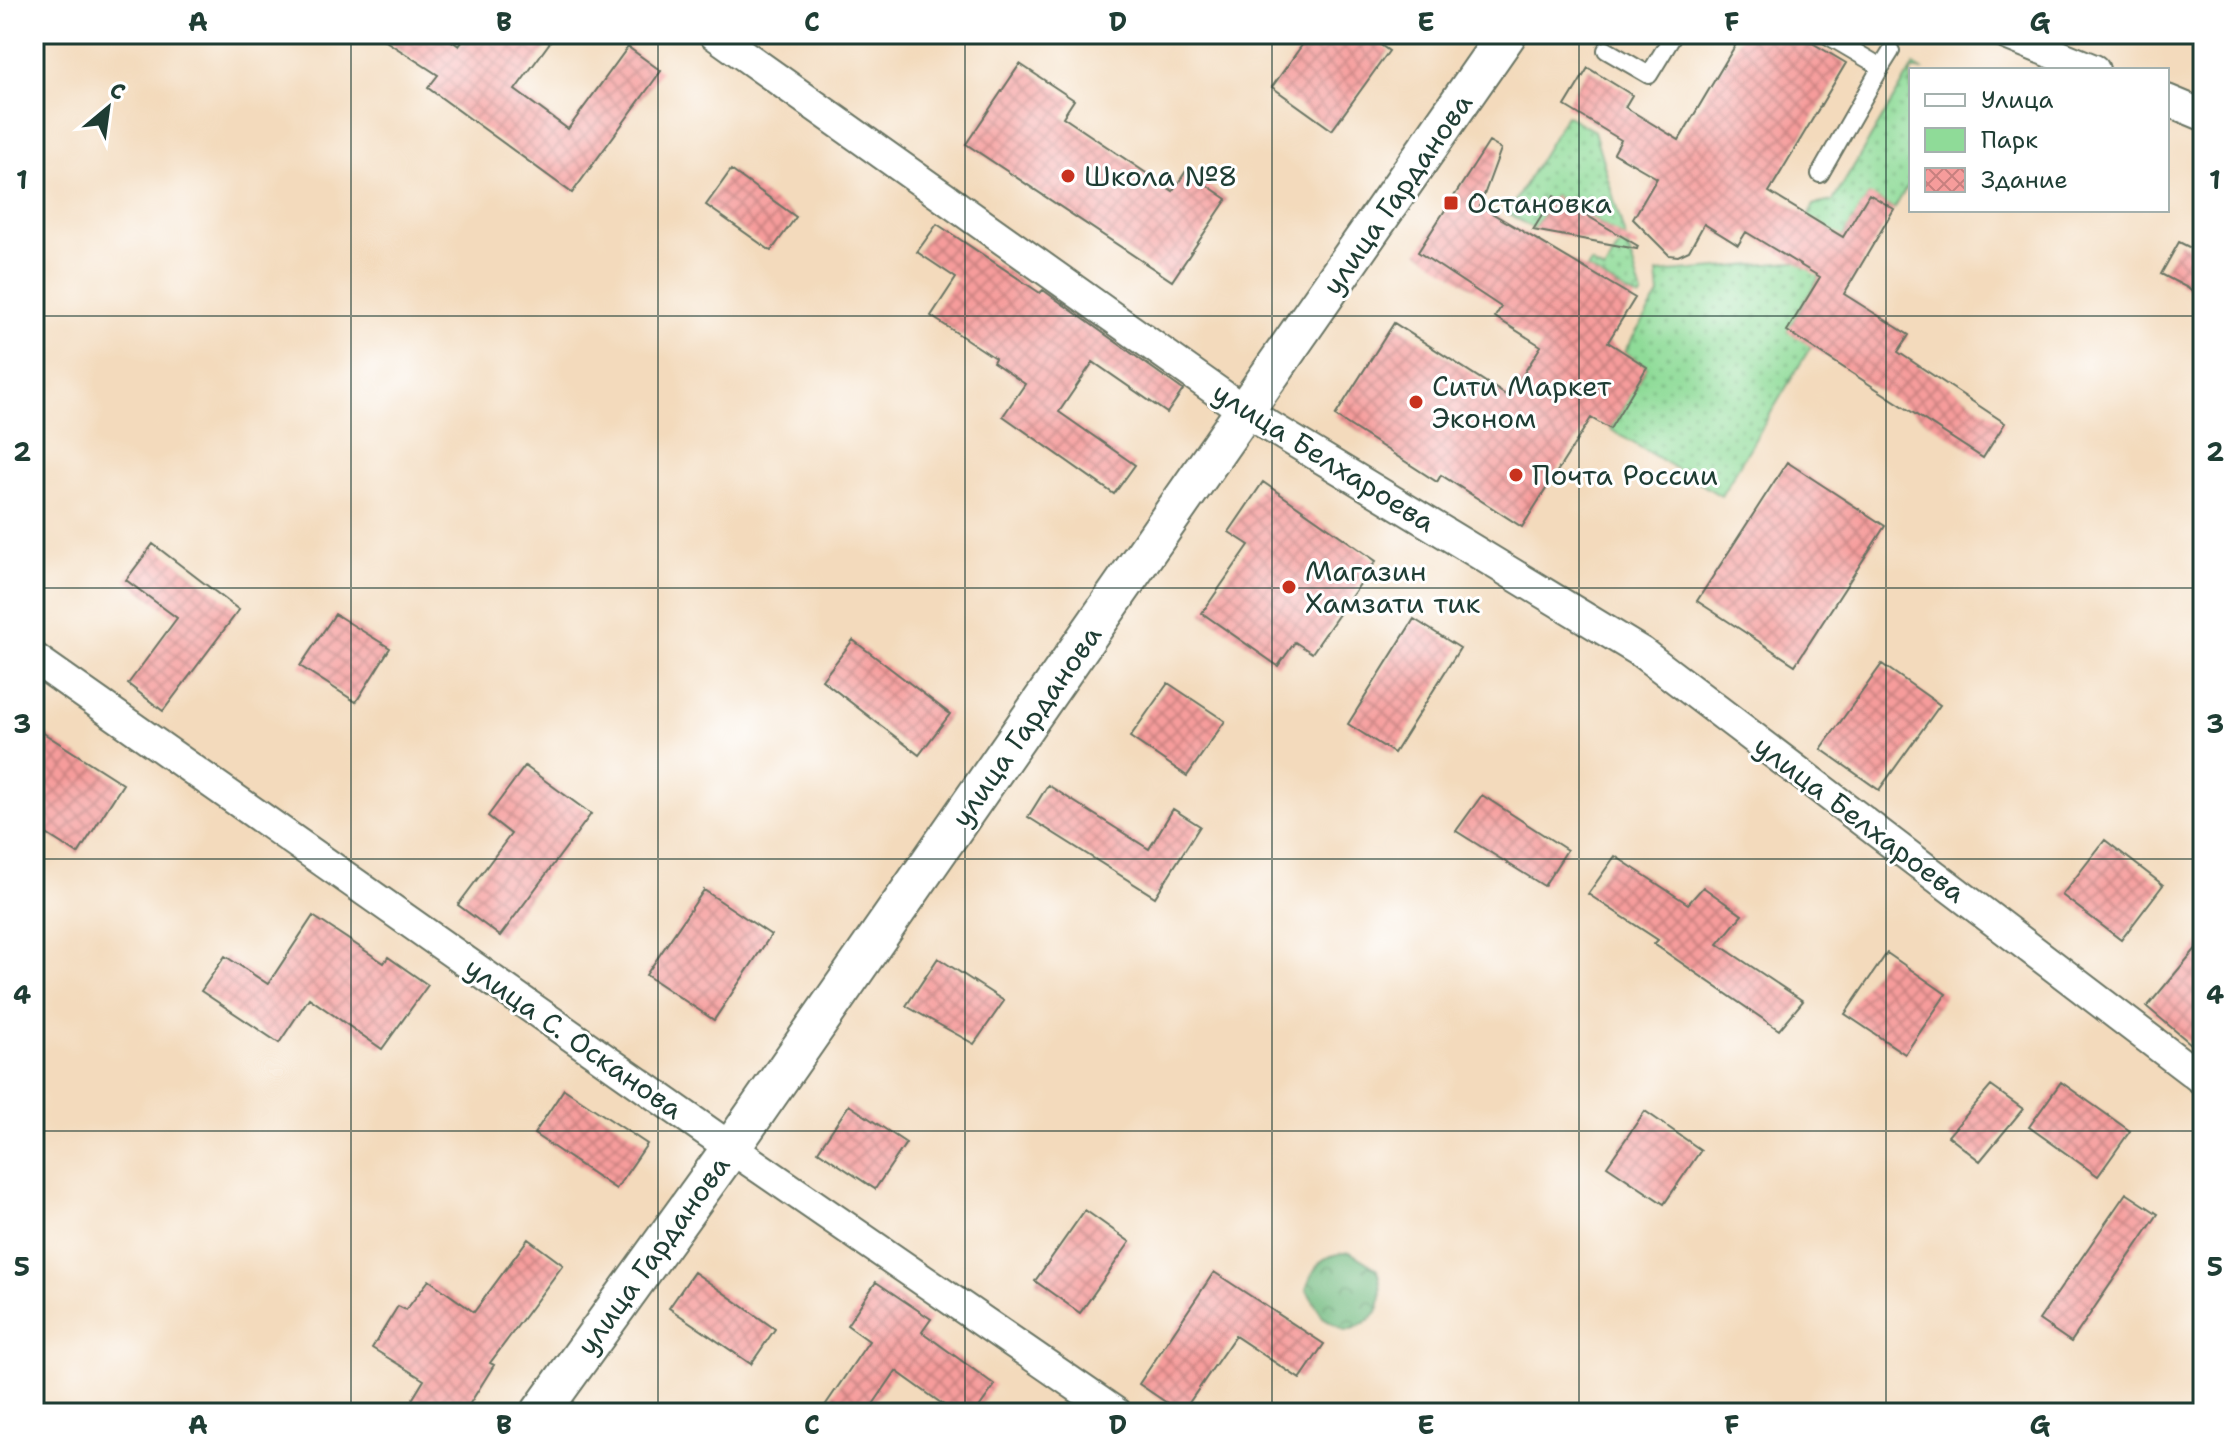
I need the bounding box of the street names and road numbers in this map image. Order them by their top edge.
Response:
street label: улица Гарданова [1313,86,1481,302]
street label: улица Белхароева [1205,373,1443,541]
street label: улица Гарданова [942,618,1110,834]
street label: улица Белхароева [1746,727,1974,911]
street label: улица С. Осканова [457,948,691,1128]
street label: улица Гарданова [568,1148,738,1362]

